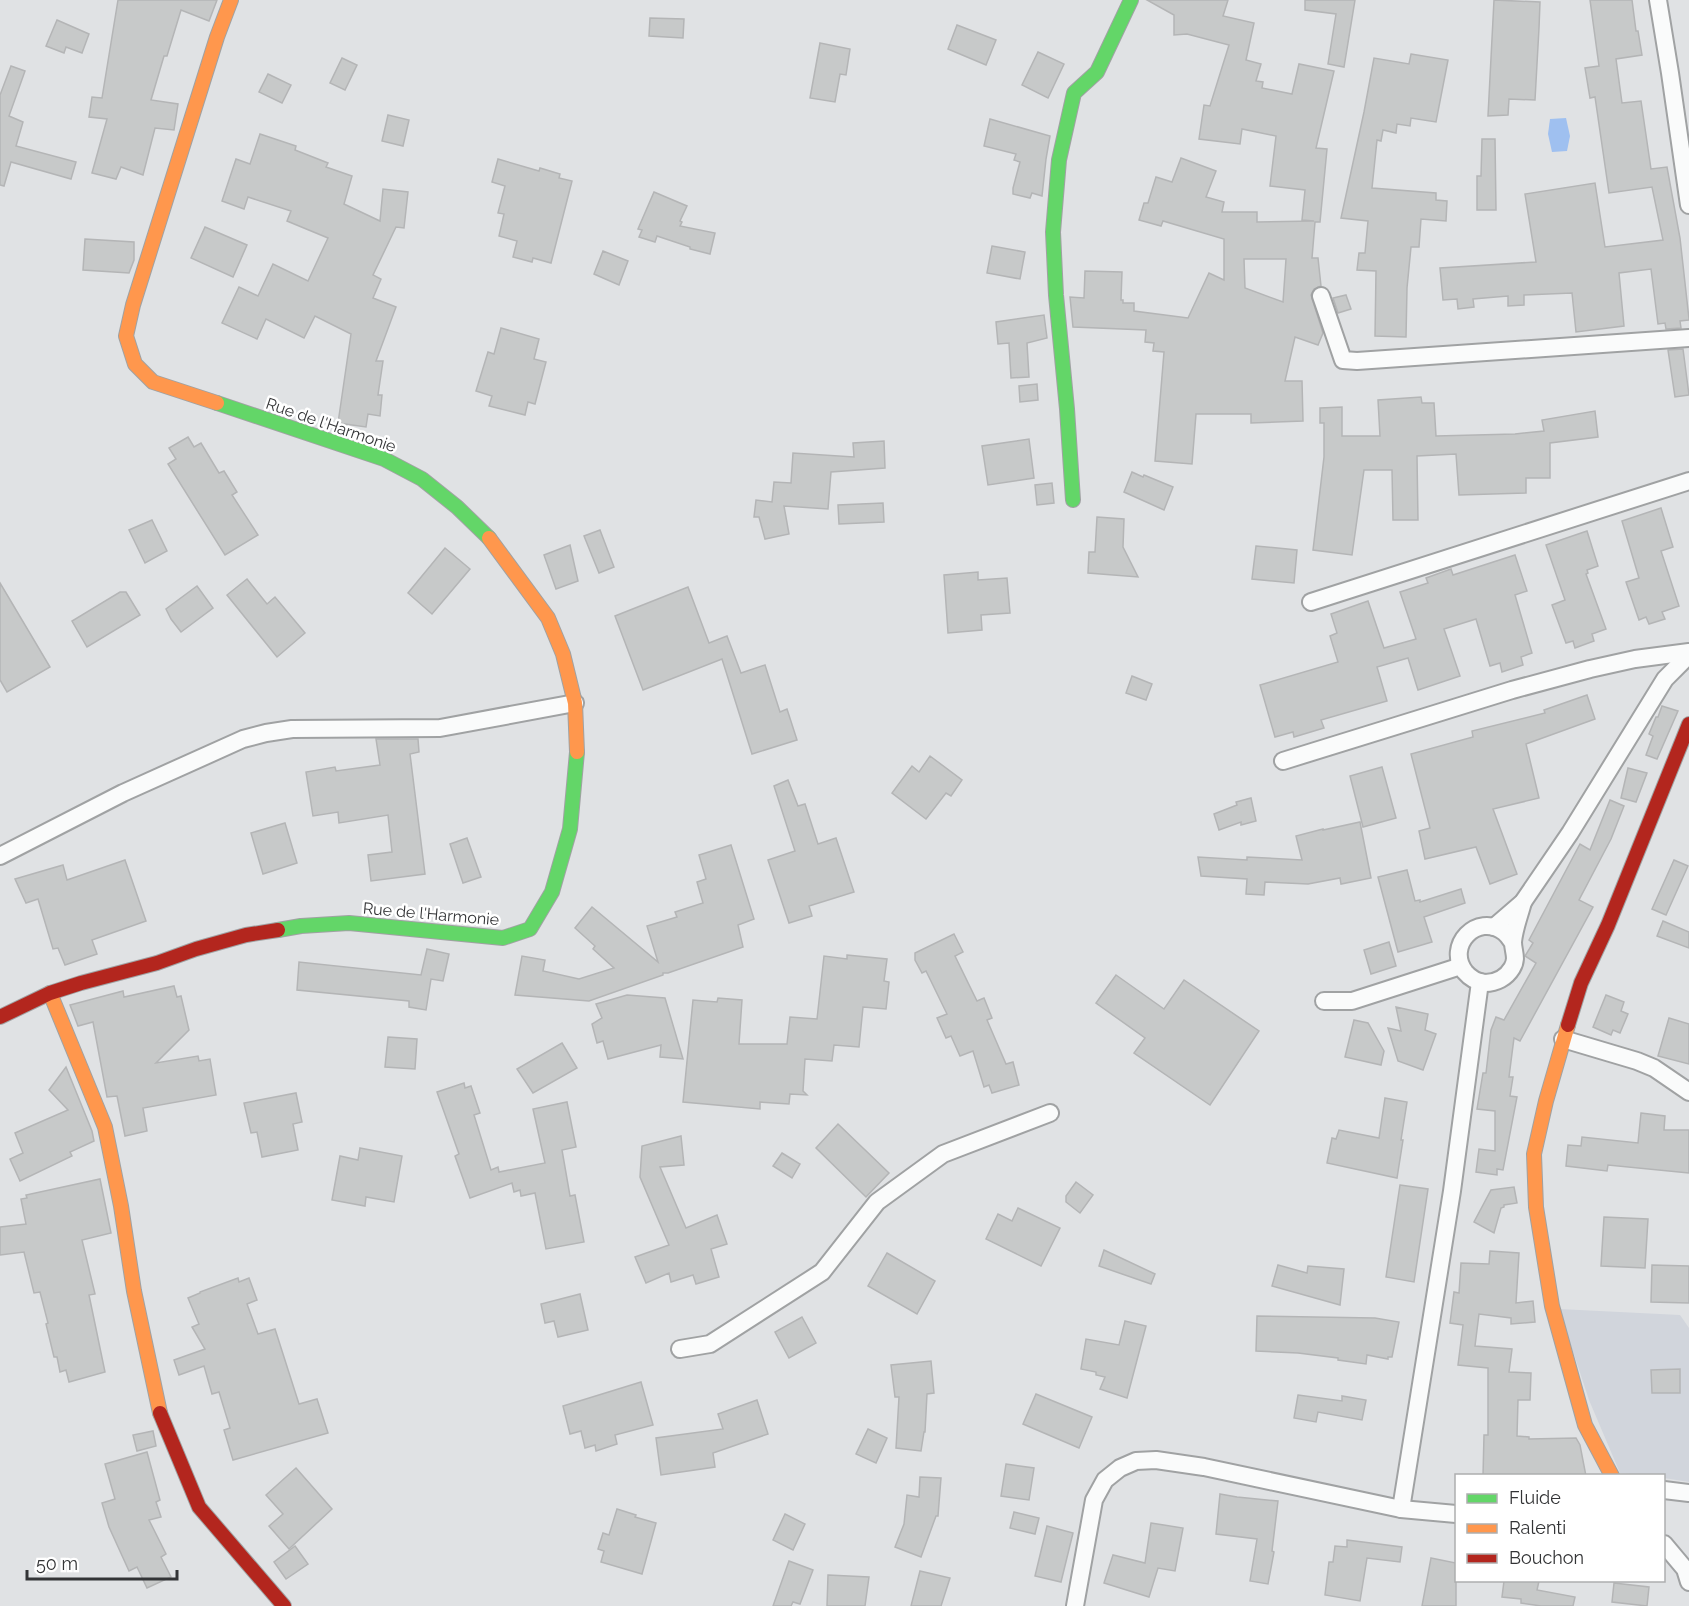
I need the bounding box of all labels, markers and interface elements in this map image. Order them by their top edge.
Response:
street label: Rue de l'Harmonie [263,394,399,456]
street label: Rue de l'Harmonie [362,899,500,929]
legend [1455,1474,1665,1582]
text: Fluide [1509,1487,1561,1508]
text: Ralenti [1509,1517,1566,1538]
scale bar [27,1543,177,1581]
text: Bouchon [1509,1547,1584,1568]
text: 50 m [36,1553,78,1574]

